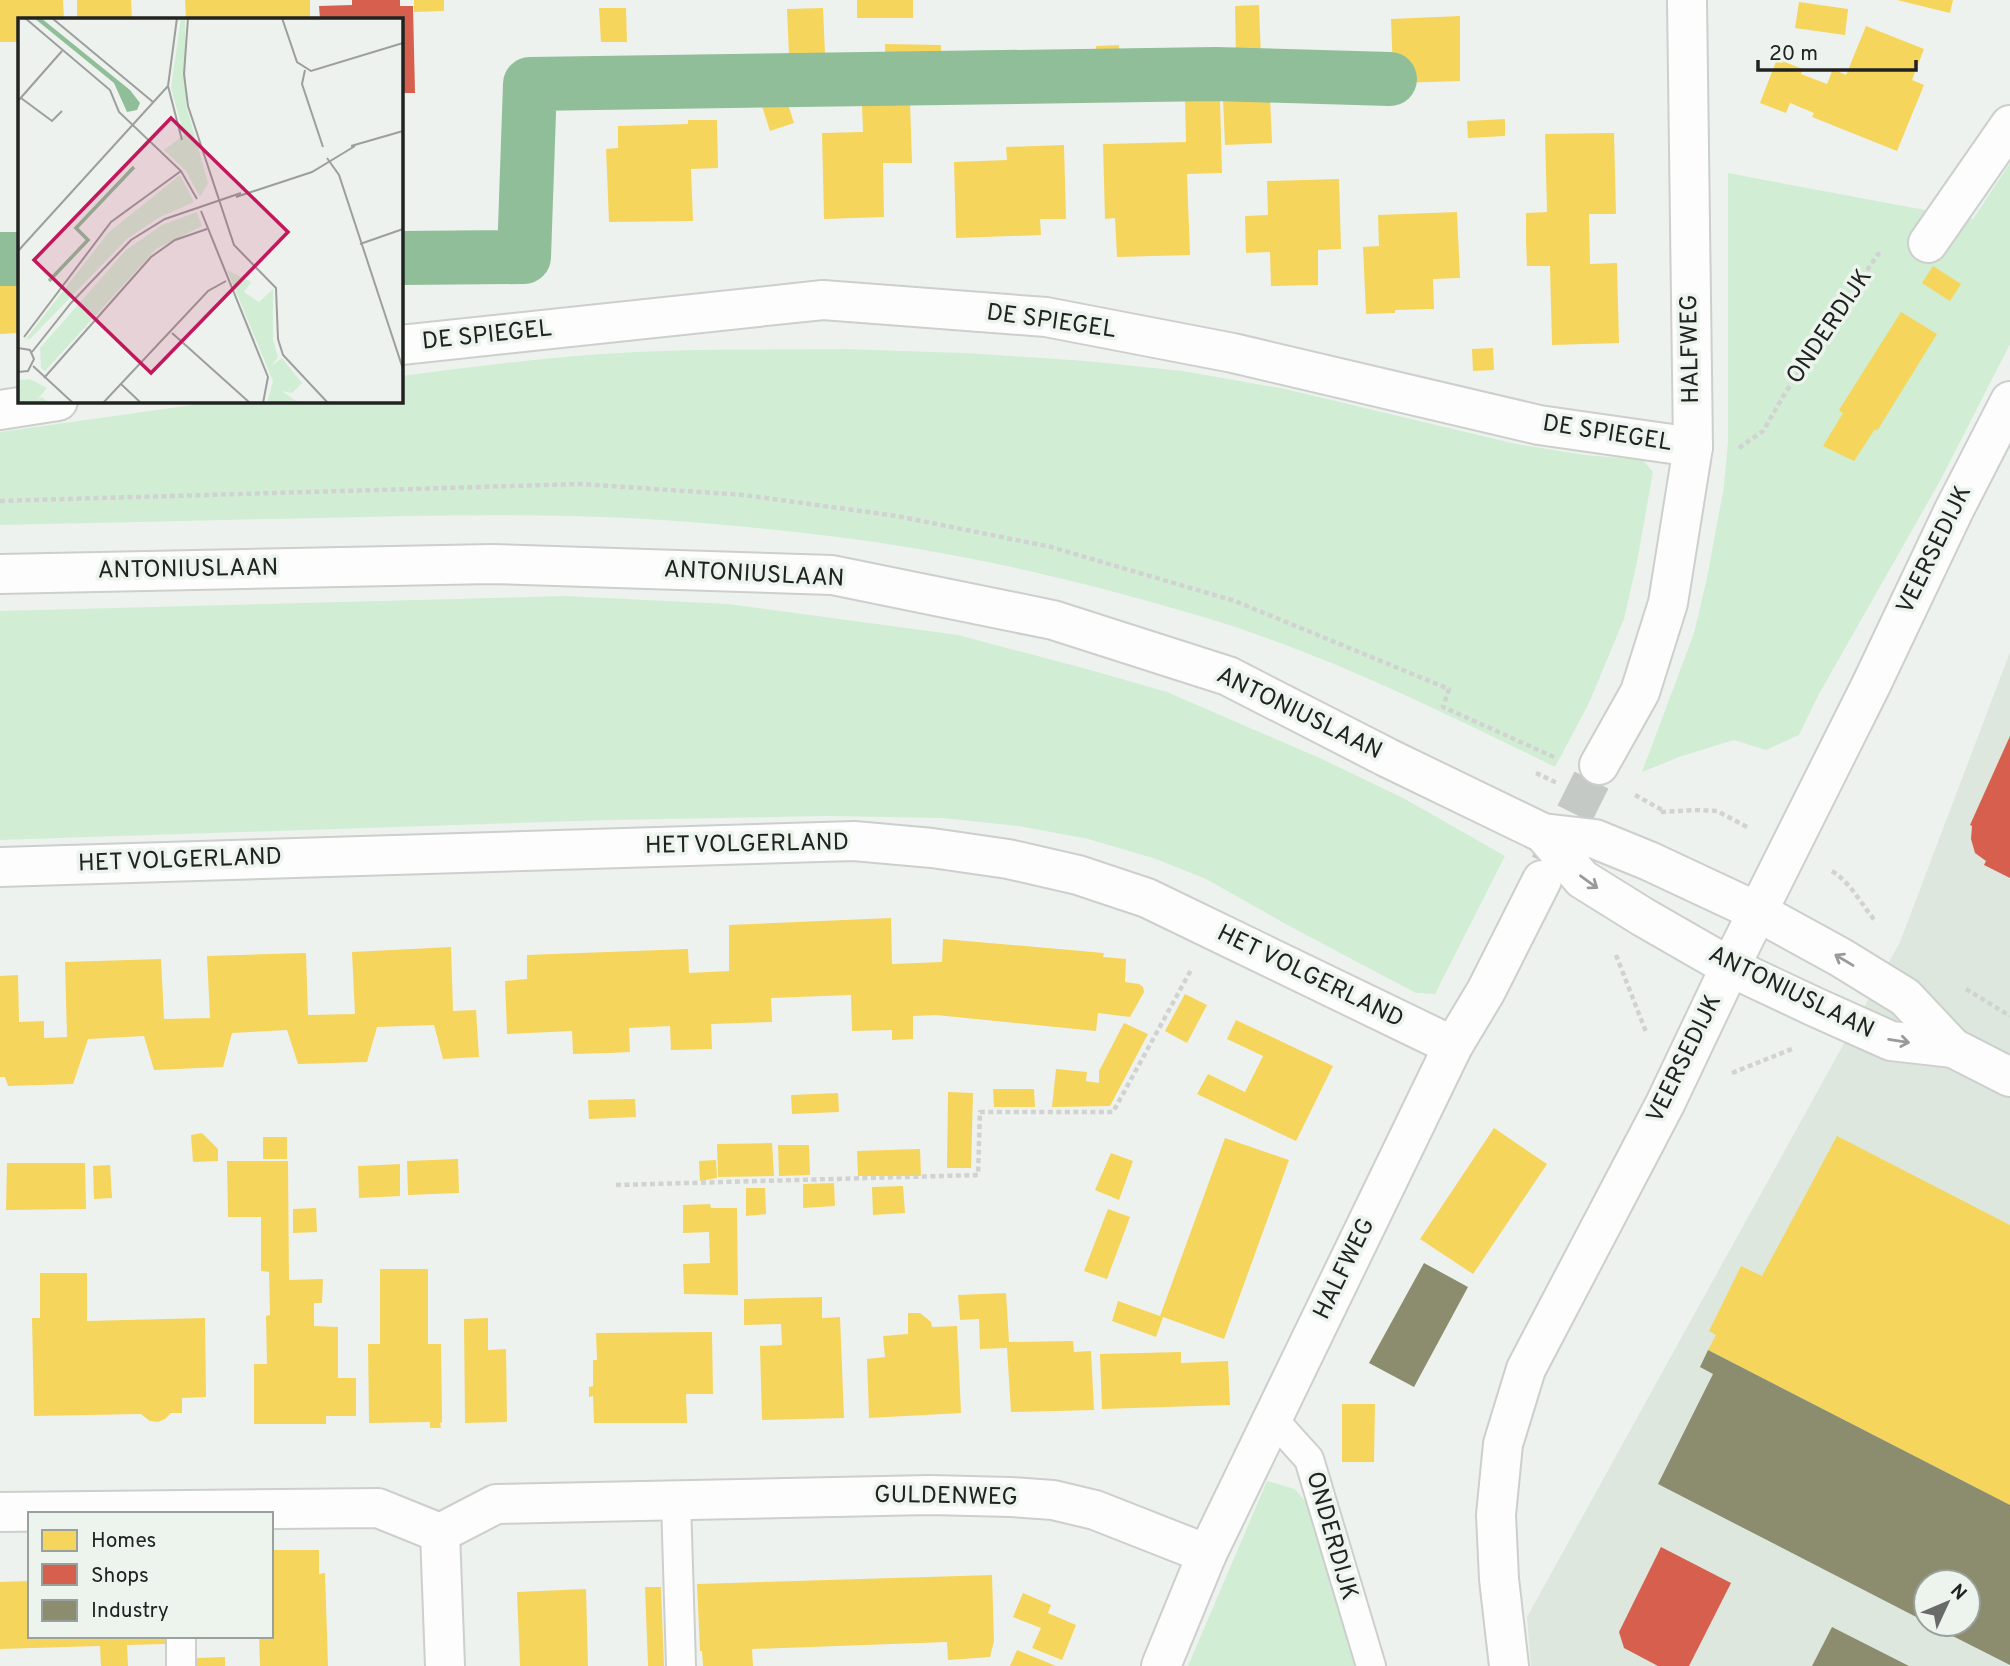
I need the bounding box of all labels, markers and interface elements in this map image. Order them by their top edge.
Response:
inset map [18,18,402,402]
scale bar [1758,28,1916,72]
text: 20 m [1769,41,1818,68]
street label: ONDERDIJK [1781,264,1879,390]
street label: HALFWEG [1675,294,1707,404]
street label: DE SPIEGEL [984,298,1118,346]
street label: DE SPIEGEL [421,314,553,358]
street label: DE SPIEGEL [1540,409,1674,459]
street label: VEERSEDIJK [1891,481,1979,619]
street label: ANTONIUSLAAN [97,553,279,587]
street label: ANTONIUSLAAN [663,555,845,595]
street label: ANTONIUSLAAN [1211,661,1387,767]
street label: HET VOLGERLAND [645,828,849,862]
street label: HET VOLGERLAND [77,842,283,880]
one-way arrow [1579,875,1598,889]
street label: HET VOLGERLAND [1212,919,1408,1035]
street label: ANTONIUSLAAN [1703,940,1879,1046]
one-way arrow [1834,952,1854,966]
street label: VEERSEDIJK [1641,990,1729,1128]
one-way arrow [1888,1035,1910,1048]
street label: HALFWEG [1308,1213,1382,1325]
street label: ONDERDIJK [1298,1468,1364,1604]
street label: GULDENWEG [874,1481,1018,1513]
legend [28,1512,273,1638]
text: Homes [91,1528,156,1555]
text: Shops [91,1563,149,1590]
north arrow [1912,1568,1982,1638]
text: N [1944,1579,1971,1606]
text: Industry [91,1598,169,1625]

